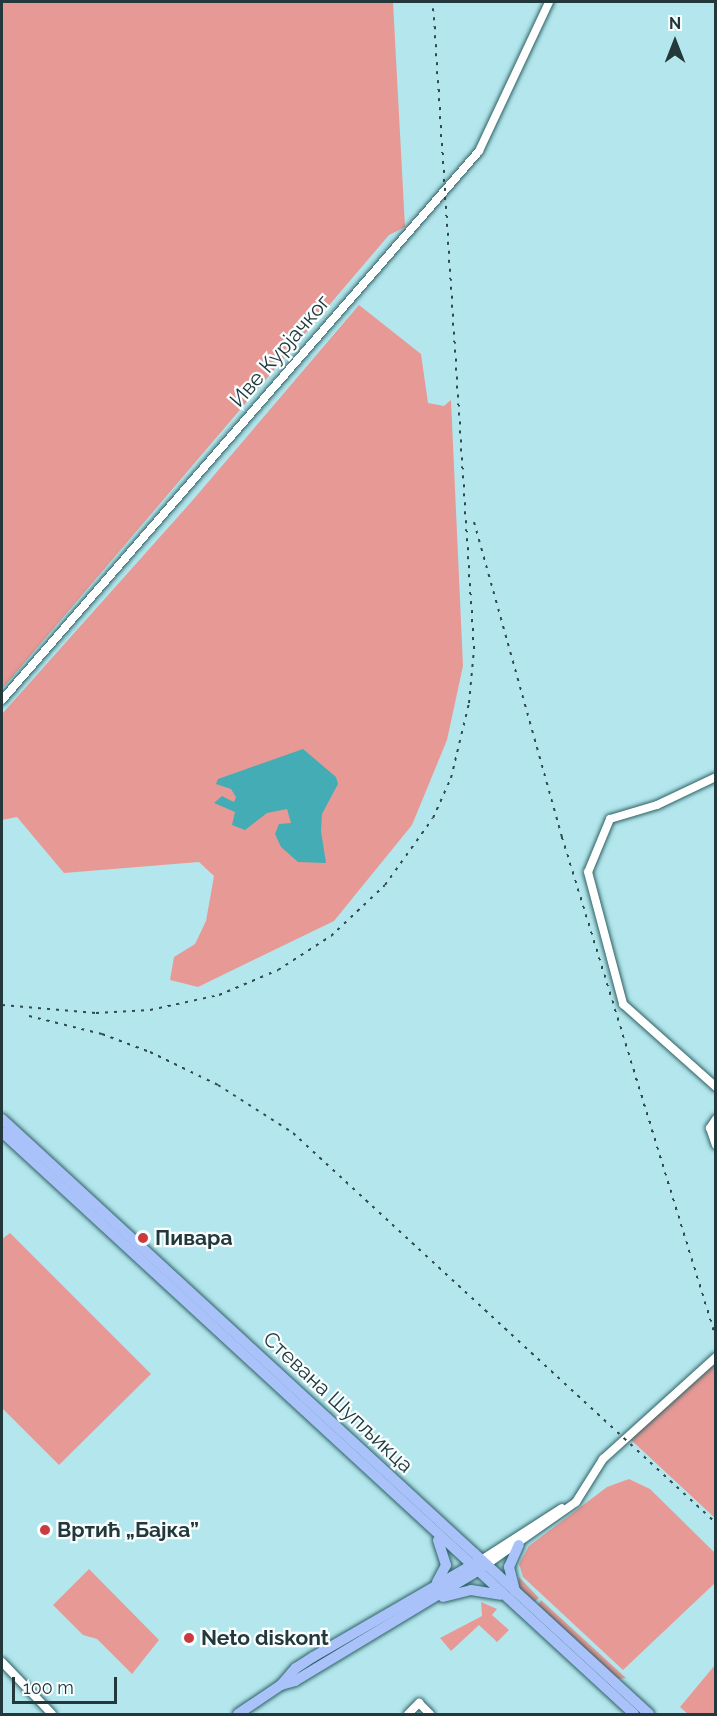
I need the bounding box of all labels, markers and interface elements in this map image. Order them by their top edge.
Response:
north arrow [645,12,705,72]
text: N [669,14,681,33]
street label: Иве Курјачког [225,290,335,412]
place label: Пивара [155,1225,232,1251]
marker: Пивара [136,1231,150,1245]
street label: Стевана Шупљикца [258,1326,418,1478]
place label: Вртић „Бајка” [57,1517,199,1543]
marker: Вртић „Бајка” [38,1523,52,1537]
place label: Neto diskont [201,1625,329,1651]
marker: Neto diskont [182,1631,196,1645]
scale bar [15,1665,120,1703]
text: 100 m [23,1677,74,1698]

